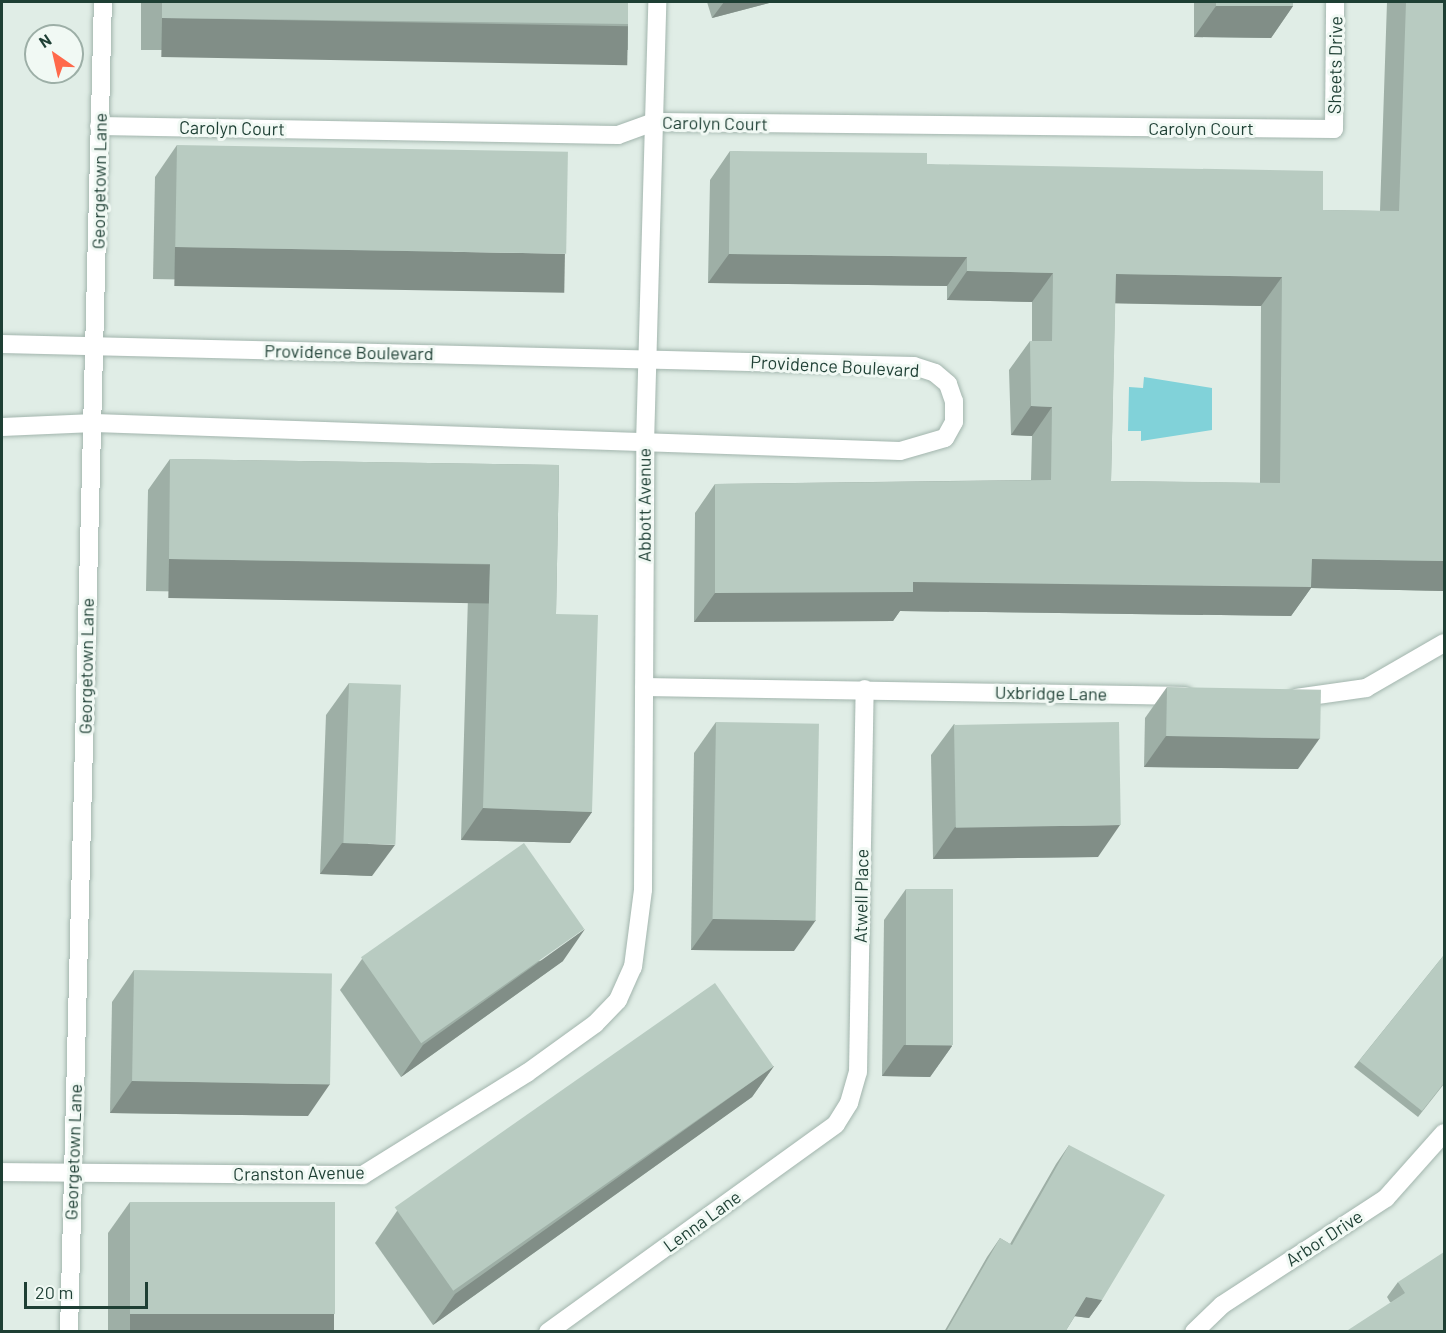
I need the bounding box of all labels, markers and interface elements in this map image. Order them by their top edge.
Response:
street label: Sheets Drive [1323,16,1347,114]
north arrow [24,24,84,84]
text: N [35,29,54,51]
street label: Carolyn Court [662,111,768,135]
street label: Georgetown Lane [87,113,111,249]
street label: Carolyn Court [179,116,285,140]
street label: Carolyn Court [1148,117,1254,139]
street label: Providence Boulevard [264,340,434,364]
street label: Providence Boulevard [750,351,920,381]
street label: Abbott Avenue [633,448,655,562]
street label: Georgetown Lane [74,598,98,734]
street label: Uxbridge Lane [995,681,1107,705]
street label: Atwell Place [849,849,873,943]
street label: Georgetown Lane [60,1083,86,1221]
street label: Cranston Avenue [233,1161,365,1185]
street label: Lenna Lane [659,1186,745,1256]
street label: Arbor Drive [1282,1205,1366,1271]
scale bar [27,1270,152,1308]
text: 20 m [35,1281,73,1303]

